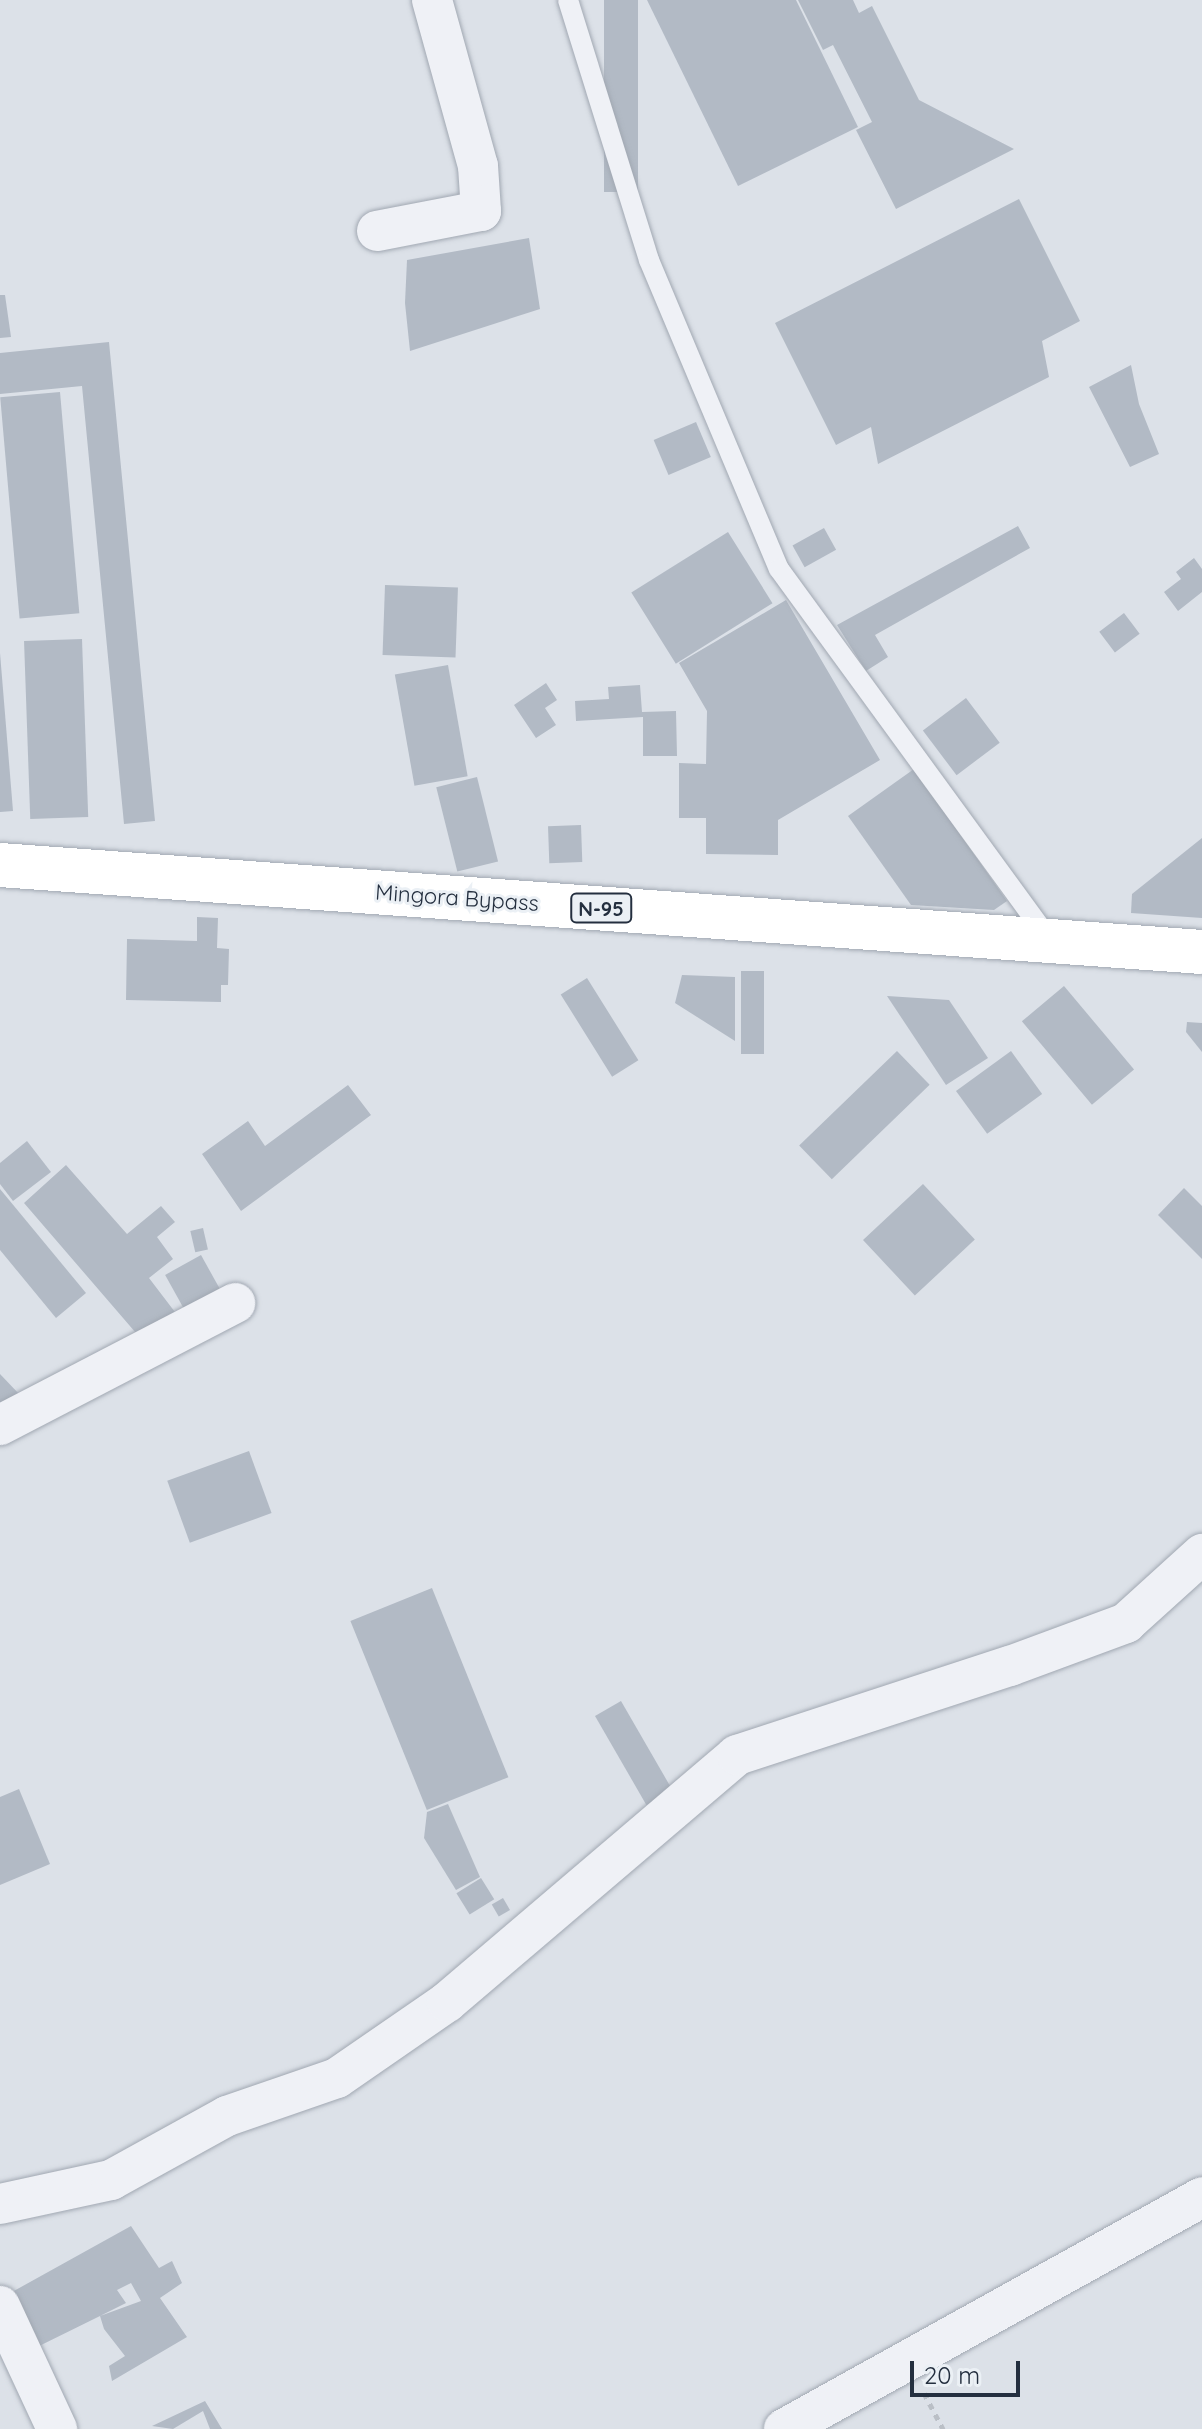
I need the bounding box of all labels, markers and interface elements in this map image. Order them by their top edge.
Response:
street label: Mingora Bypass [374,879,540,917]
road number: N-95 [569,892,633,924]
scale bar [914,2345,1024,2395]
text: 20 m [924,2360,980,2390]

